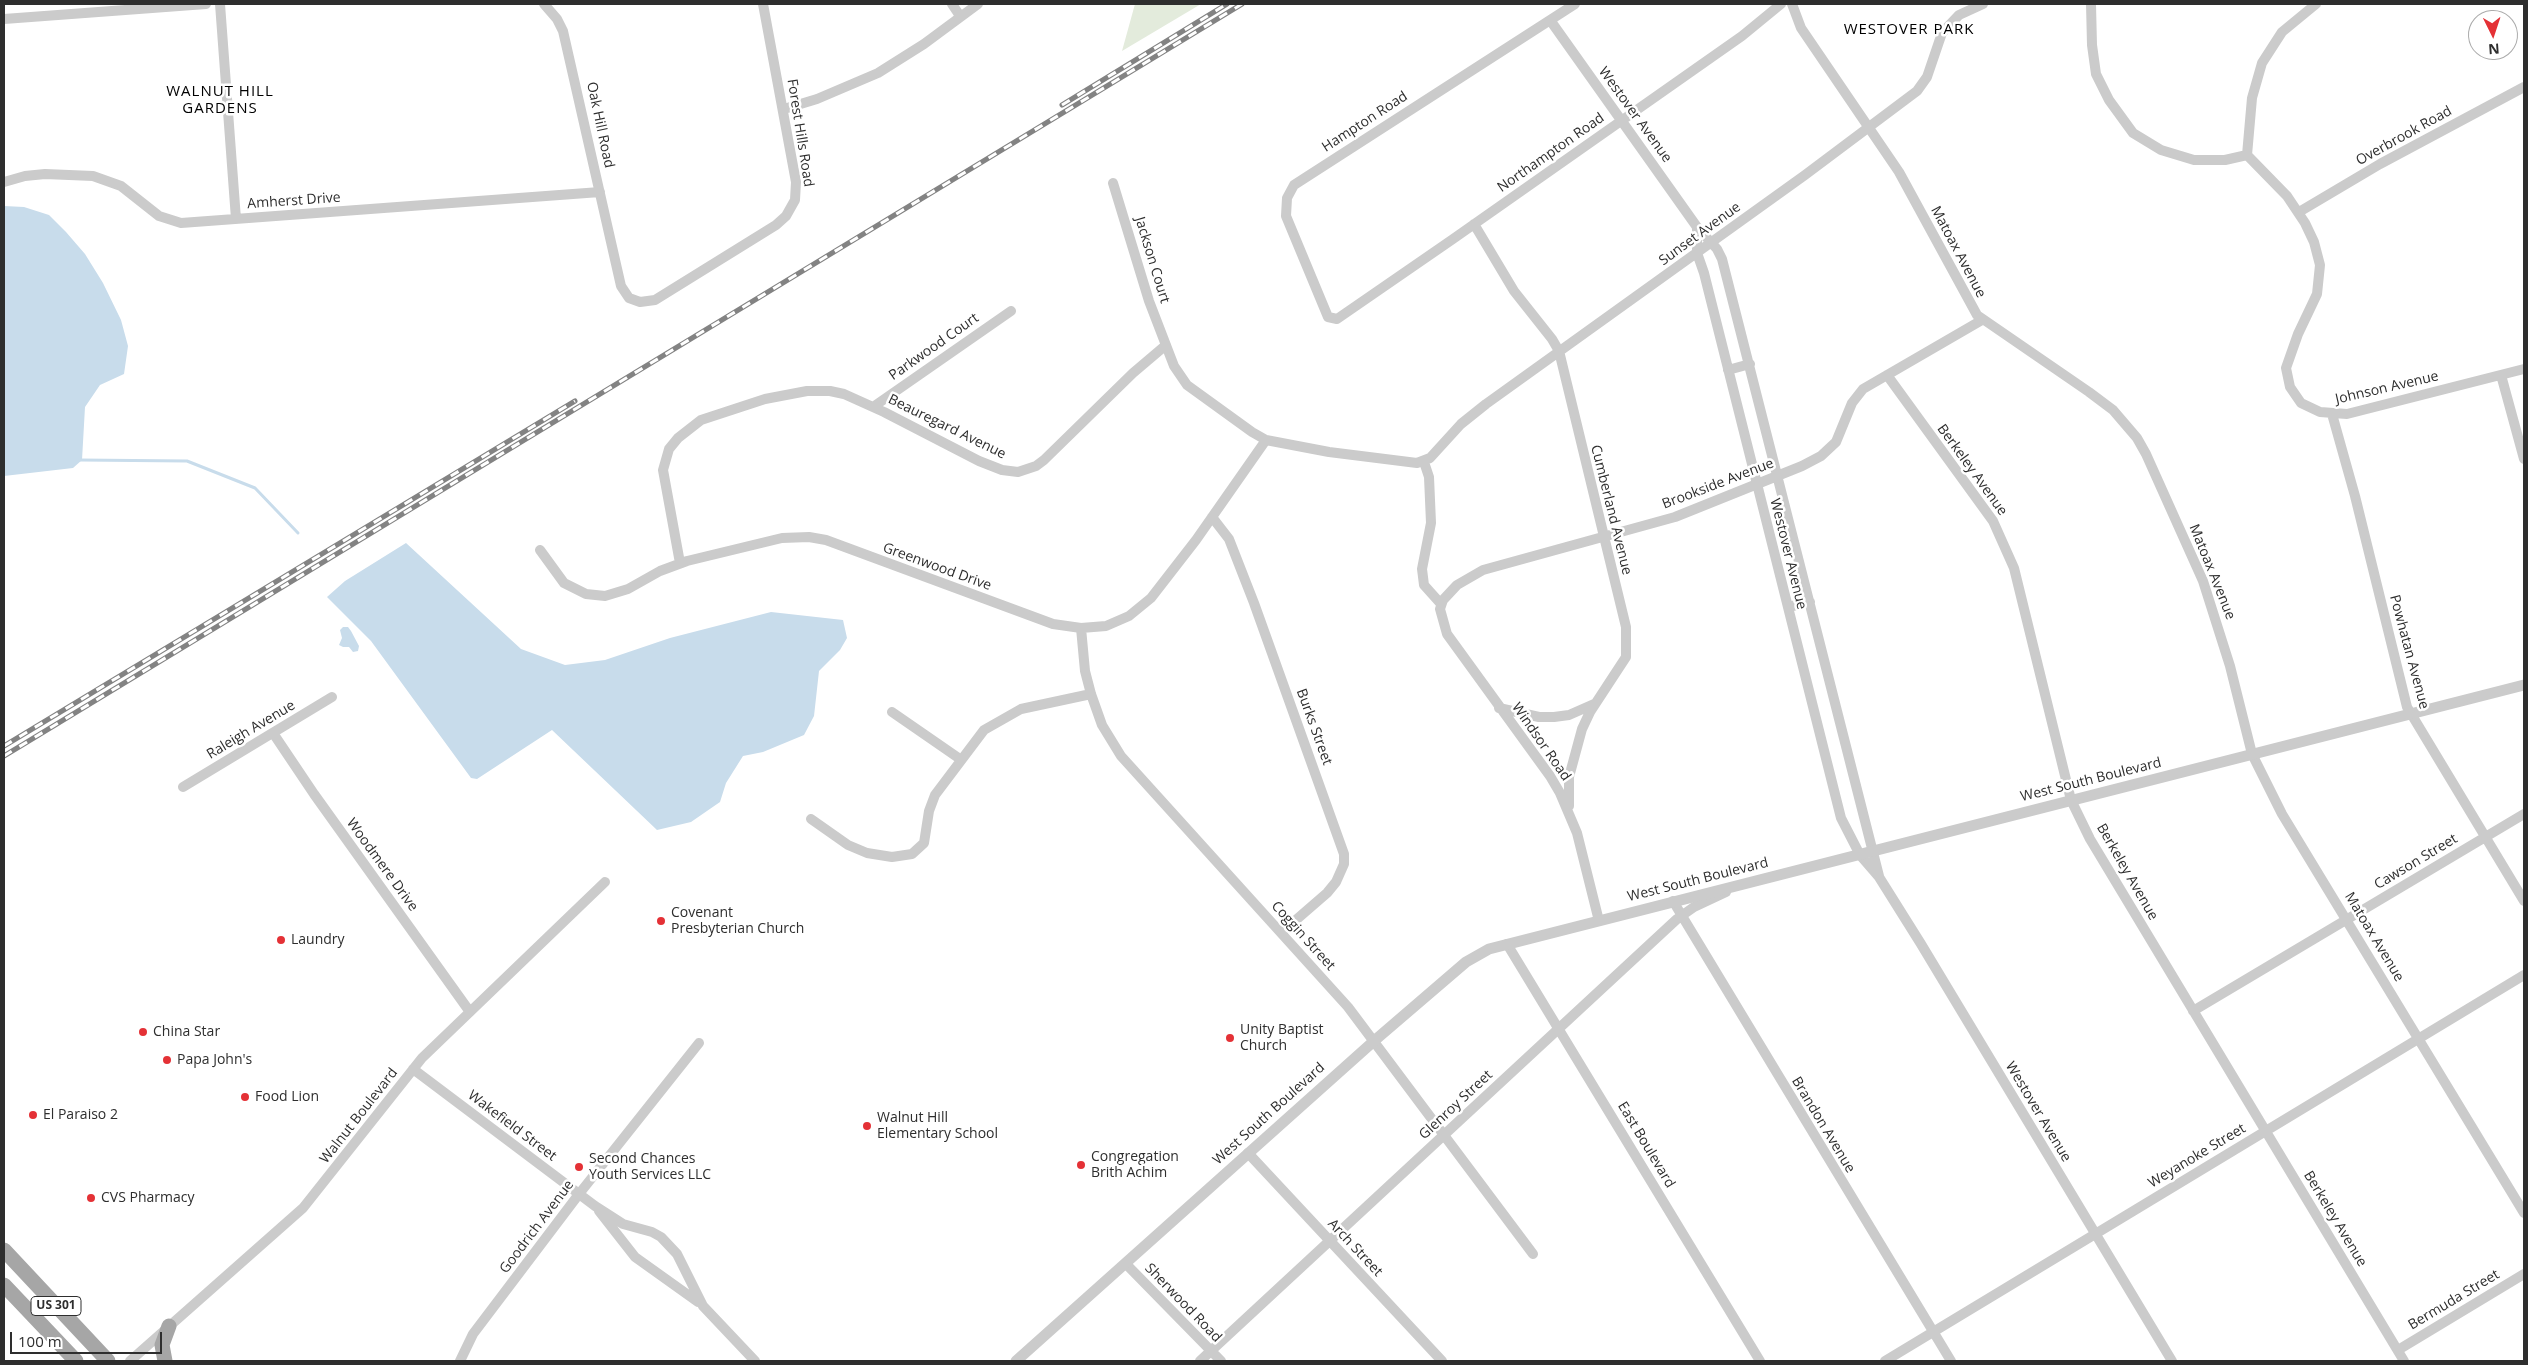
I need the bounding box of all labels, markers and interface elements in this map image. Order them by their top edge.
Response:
north arrow [2468,10,2518,60]
district label: WESTOVER PARK [1842,21,1976,39]
text: N [2488,40,2500,59]
street label: Westover Avenue [1595,64,1675,166]
street label: Forest Hills Road [783,78,817,188]
street label: Oak Hill Road [583,80,617,170]
district label: WALNUT HILL GARDENS [165,83,275,118]
street label: Hampton Road [1319,88,1411,156]
street label: Overbrook Road [2353,103,2455,169]
street label: Northampton Road [1494,110,1608,196]
street label: Amherst Drive [247,189,341,213]
street label: Sunset Avenue [1656,199,1744,269]
street label: Matoax Avenue [1927,203,1989,301]
street label: Jackson Court [1131,215,1173,305]
street label: Parkwood Court [886,310,982,384]
street label: Johnson Avenue [2334,368,2440,408]
street label: Beauregard Avenue [885,391,1009,463]
street label: Berkeley Avenue [1933,421,2011,519]
street label: Cumberland Avenue [1587,443,1635,577]
street label: Brookside Avenue [1660,455,1776,513]
street label: Westover Avenue [1766,497,1810,611]
street label: Matoax Avenue [2185,522,2239,622]
street label: Greenwood Drive [880,540,994,594]
street label: Powhatan Avenue [2386,593,2432,711]
street label: Burks Street [1292,686,1336,768]
street label: Raleigh Avenue [204,697,298,763]
street label: Windsor Road [1508,700,1574,784]
street label: West South Boulevard [2019,754,2163,806]
street label: Woodmere Drive [343,815,421,915]
street label: Berkeley Avenue [2093,821,2161,923]
street label: Cawson Street [2371,831,2461,893]
street label: West South Boulevard [1626,854,1770,906]
street label: Matoax Avenue [2341,889,2407,985]
street label: Coggin Street [1268,898,1338,974]
place label: Covenant Presbyterian Church [671,905,804,938]
marker: Covenant Presbyterian Church [655,915,667,927]
place label: Laundry [291,932,345,948]
marker: Laundry [275,934,287,946]
place label: Unity Baptist Church [1240,1022,1324,1054]
place label: China Star [153,1024,220,1040]
marker: China Star [137,1026,149,1038]
marker: Unity Baptist Church [1224,1032,1236,1044]
place label: Papa John's [177,1052,252,1068]
marker: Papa John's [161,1054,173,1066]
street label: West South Boulevard [1210,1059,1328,1169]
street label: Westover Avenue [2001,1059,2075,1165]
street label: Walnut Boulevard [317,1065,401,1167]
street label: Glenroy Street [1416,1067,1496,1143]
street label: Brandon Avenue [1788,1074,1858,1176]
street label: Wakefield Street [464,1087,560,1165]
place label: Food Lion [255,1089,319,1105]
marker: Food Lion [239,1091,251,1103]
street label: East Boulevard [1614,1099,1678,1191]
place label: El Paraiso 2 [43,1107,118,1123]
marker: El Paraiso 2 [27,1109,39,1121]
place label: Walnut Hill Elementary School [877,1110,998,1142]
marker: Walnut Hill Elementary School [861,1120,873,1132]
street label: Weyanoke Street [2145,1120,2249,1192]
place label: Congregation Brith Achim [1091,1149,1179,1182]
place label: Second Chances Youth Services LLC [589,1151,711,1184]
marker: Congregation Brith Achim [1075,1159,1087,1171]
marker: Second Chances Youth Services LLC [573,1161,585,1173]
street label: Berkeley Avenue [2300,1168,2370,1270]
street label: Goodrich Avenue [496,1177,578,1277]
place label: CVS Pharmacy [101,1190,194,1206]
marker: CVS Pharmacy [85,1192,97,1204]
street label: Arch Street [1324,1216,1386,1280]
street label: Sherwood Road [1141,1260,1225,1346]
street label: Bermuda Street [2405,1266,2503,1334]
road number: US 301 [31,1296,81,1315]
scale bar [12,1322,165,1354]
text: 100 m [18,1331,62,1351]

